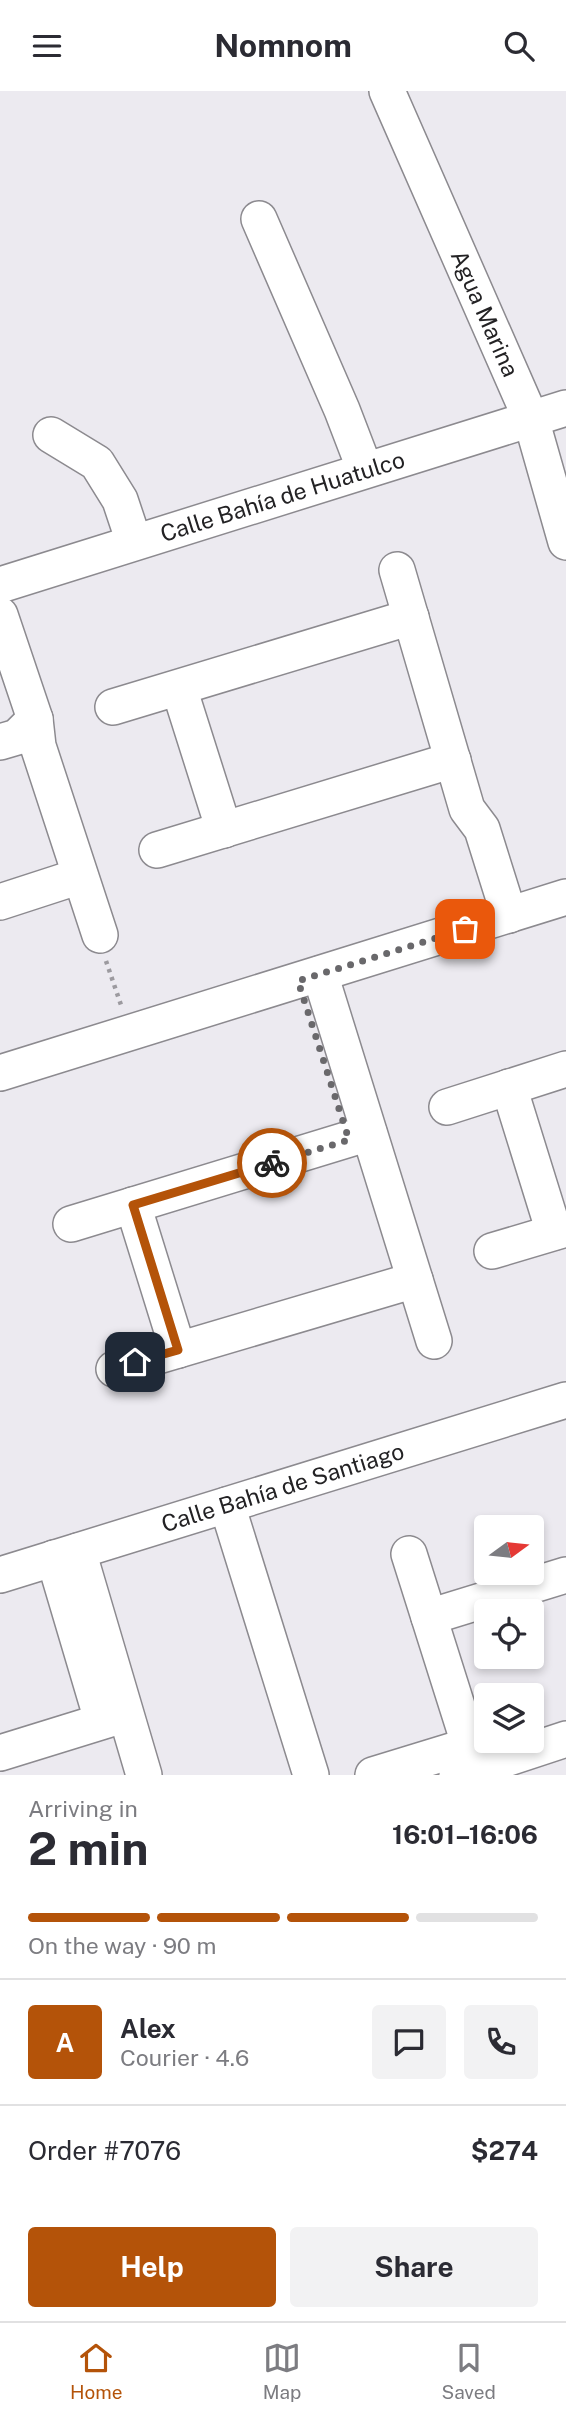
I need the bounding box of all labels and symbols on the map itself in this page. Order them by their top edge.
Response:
street label: Agua Marina [446,246,525,381]
street label: Calle Bahía de Huatulco [157,445,408,547]
pin [435,899,495,959]
courier [237,1128,307,1198]
pin [105,1332,165,1392]
street label: Calle Bahía de Santiago [158,1437,407,1537]
north arrow [474,1515,544,1585]

